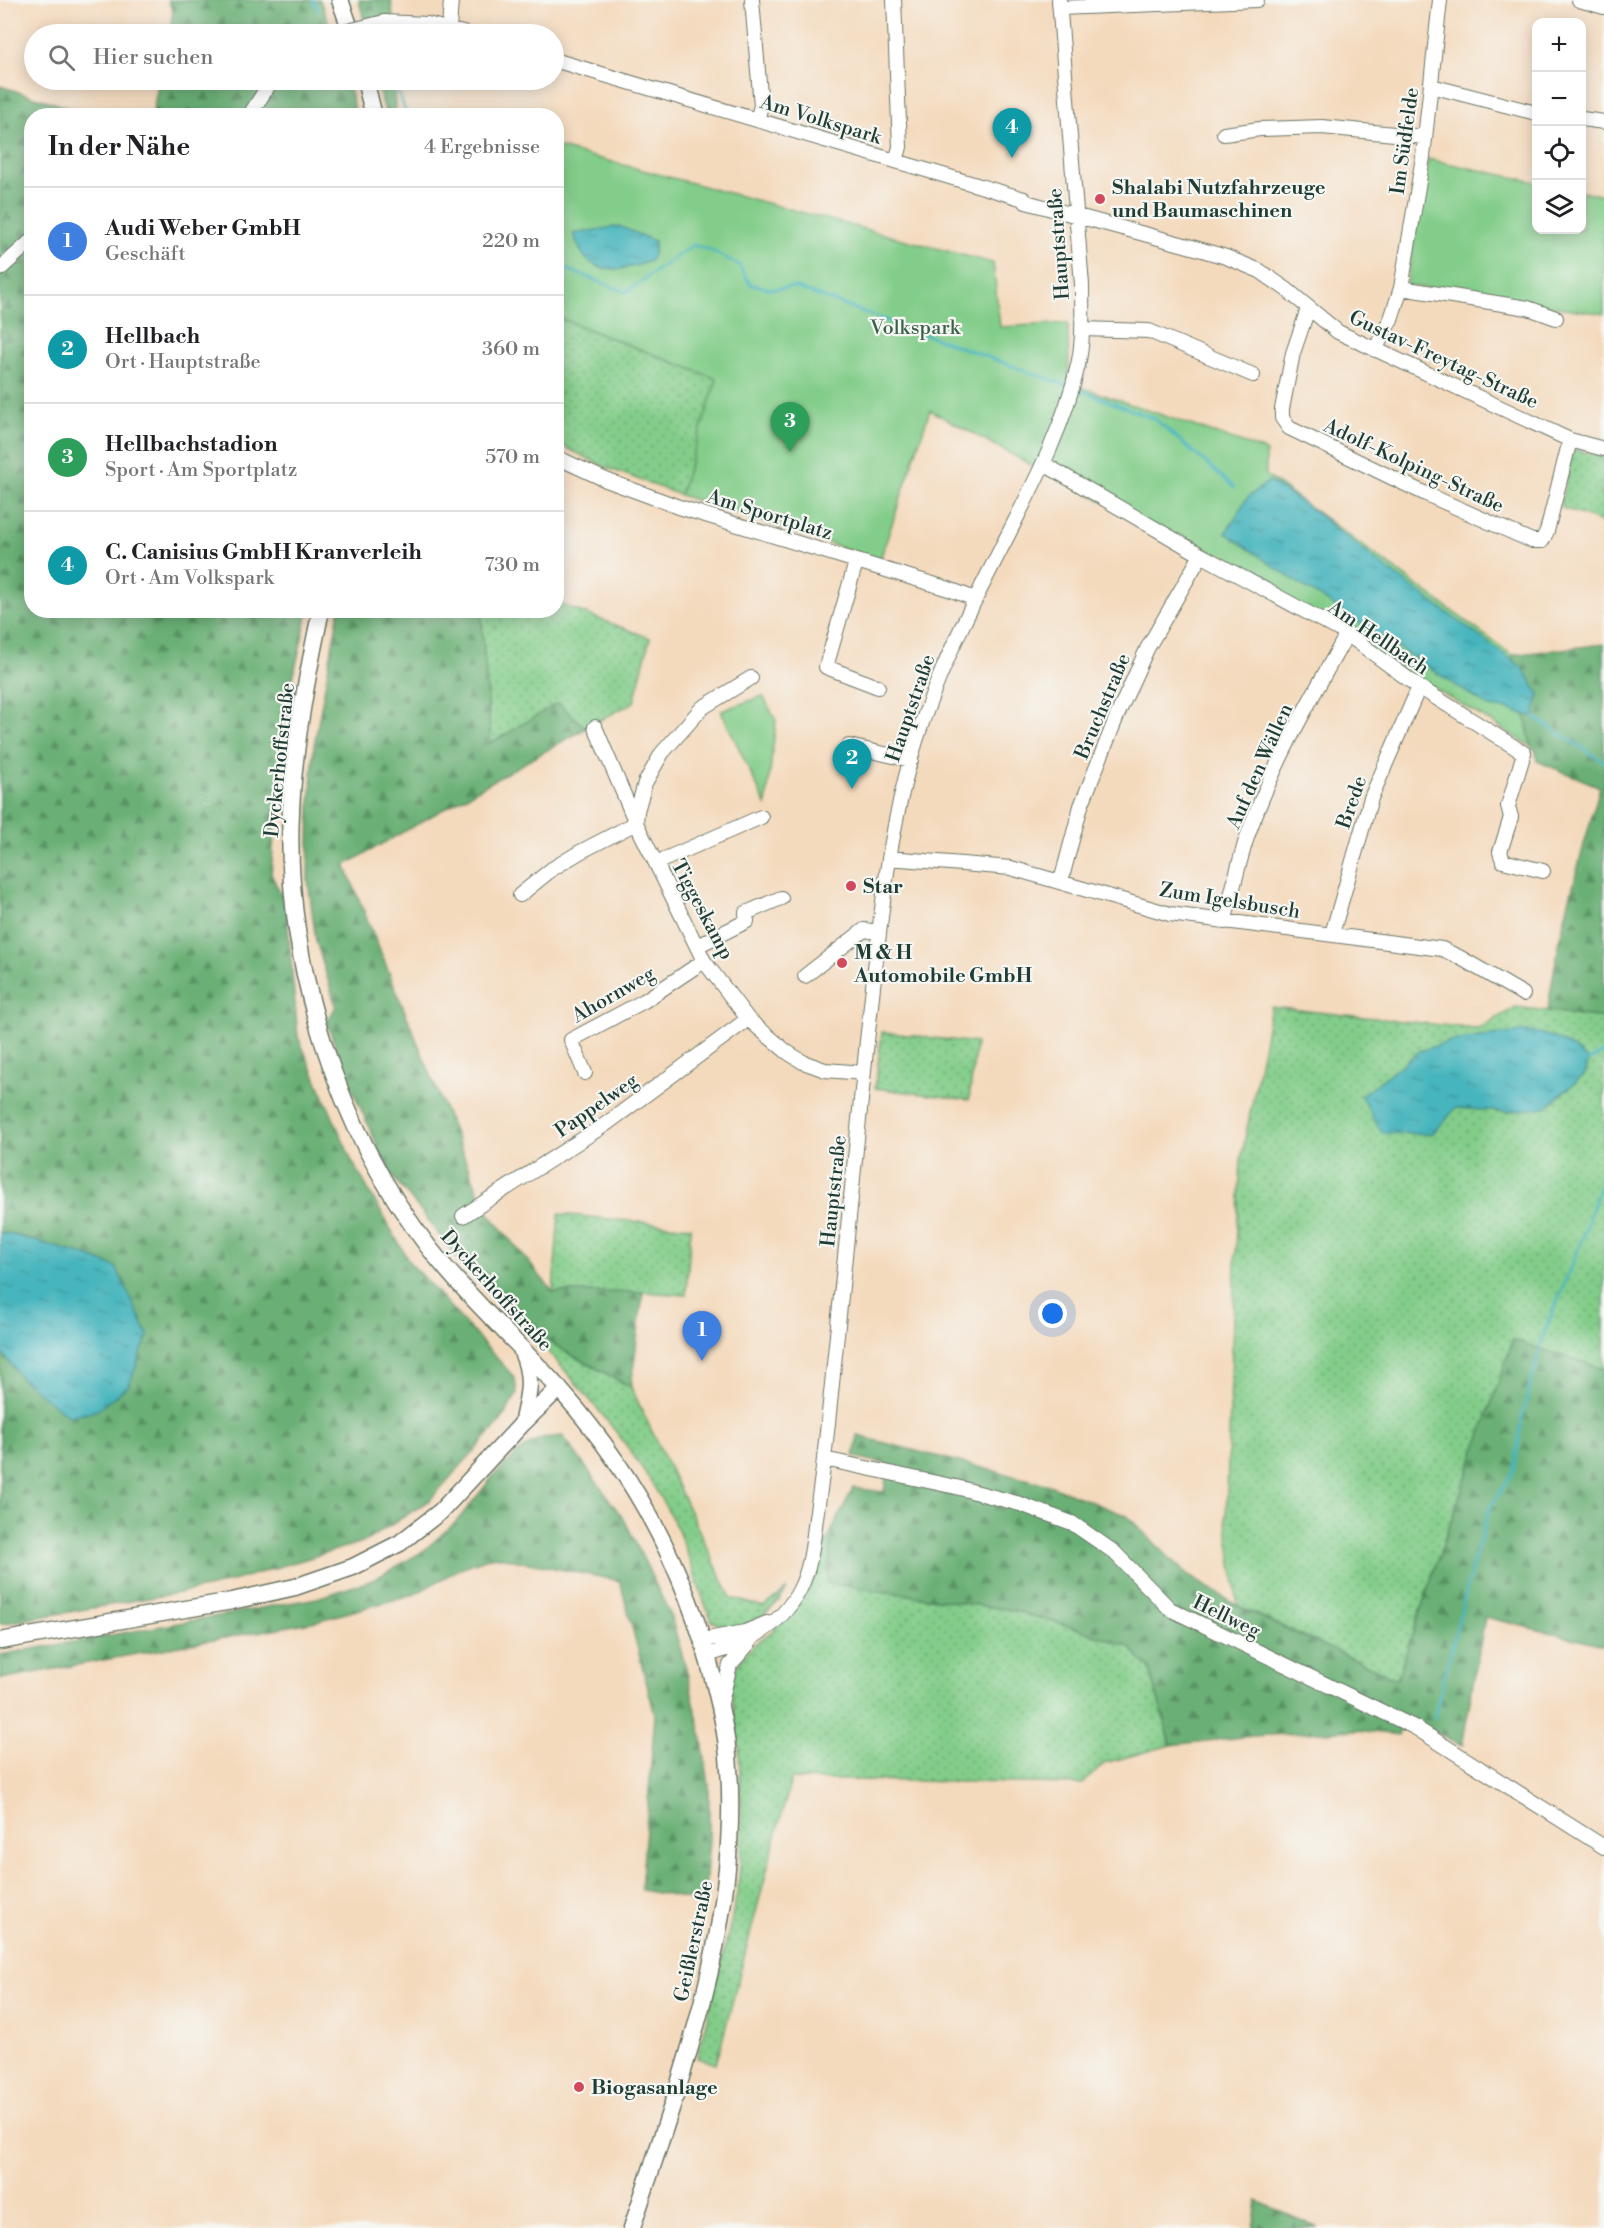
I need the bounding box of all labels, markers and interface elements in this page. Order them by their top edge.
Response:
map controls [1532,18,1586,234]
button: + [1532,18,1586,72]
search box [24,24,564,90]
icon: search [45,41,78,74]
text: Hier suchen [93,44,213,71]
button: − [1532,72,1586,126]
street label: Im Südfelde [1386,86,1425,196]
street label: Am Volkspark [756,90,886,151]
pin: 4 [992,108,1032,158]
button: locate [1532,126,1586,180]
text: In der Nähe [48,131,190,163]
text: 4 Ergebnisse [424,135,540,160]
place label: Shalabi Nutzfahrzeuge und Baumaschinen [1112,176,1326,224]
button: layers [1532,180,1586,234]
street label: Hauptstraße [1043,187,1076,301]
marker: Shalabi Nutzfahrzeuge und Baumaschinen [1093,192,1107,206]
text: Audi Weber GmbH [105,215,301,242]
text: 1 [63,229,72,254]
text: 220 m [482,229,540,254]
text: Geschäft [105,242,186,267]
street label: Gustav-Freytag-Straße [1345,306,1542,415]
park label: Volkspark [869,316,962,341]
text: Hellbach [105,323,200,350]
text: 2 [61,337,74,362]
text: 360 m [482,337,540,362]
text: Ort · Hauptstraße [105,350,261,375]
pin: 3 [770,402,810,452]
street label: Adolf-Kolping-Straße [1318,413,1507,519]
text: Hellbachstadion [105,431,277,458]
text: 3 [61,445,74,470]
text: 570 m [485,445,540,470]
text: Sport · Am Sportplatz [105,458,297,483]
street label: Am Sportplatz [703,484,835,546]
text: C. Canisius GmbH Kranverleih [105,539,422,566]
text: 4 [61,553,74,578]
text: 730 m [484,553,540,578]
text: Ort · Am Volkspark [105,566,274,591]
street label: Am Hellbach [1322,595,1434,681]
street label: Bruchstraße [1069,650,1137,764]
street label: Hauptstraße [881,651,941,766]
street label: Dyckerhoffstraße [260,682,301,839]
street label: Auf den Wällen [1221,700,1299,834]
pin: 2 [832,740,872,789]
street label: Brede [1331,773,1373,833]
street label: Tiggeskamp [665,855,739,964]
place label: Star [863,875,903,900]
street label: Zum Igelsbusch [1158,878,1302,925]
marker: Star [844,879,858,893]
place label: M & H Automobile GmbH [853,941,1033,989]
marker: M & H Automobile GmbH [835,956,849,970]
street label: Ahornweg [567,961,660,1030]
street label: Pappelweg [550,1068,644,1144]
street label: Hauptstraße [816,1134,853,1248]
street label: Dyckerhoffstraße [435,1225,557,1357]
your location [1038,1299,1067,1328]
pin: 1 [682,1312,722,1361]
street label: Hellweg [1188,1590,1265,1645]
street label: Geißlerstraße [669,1878,720,2004]
place label: Biogasanlage [591,2076,718,2101]
marker: Biogasanlage [572,2080,586,2094]

